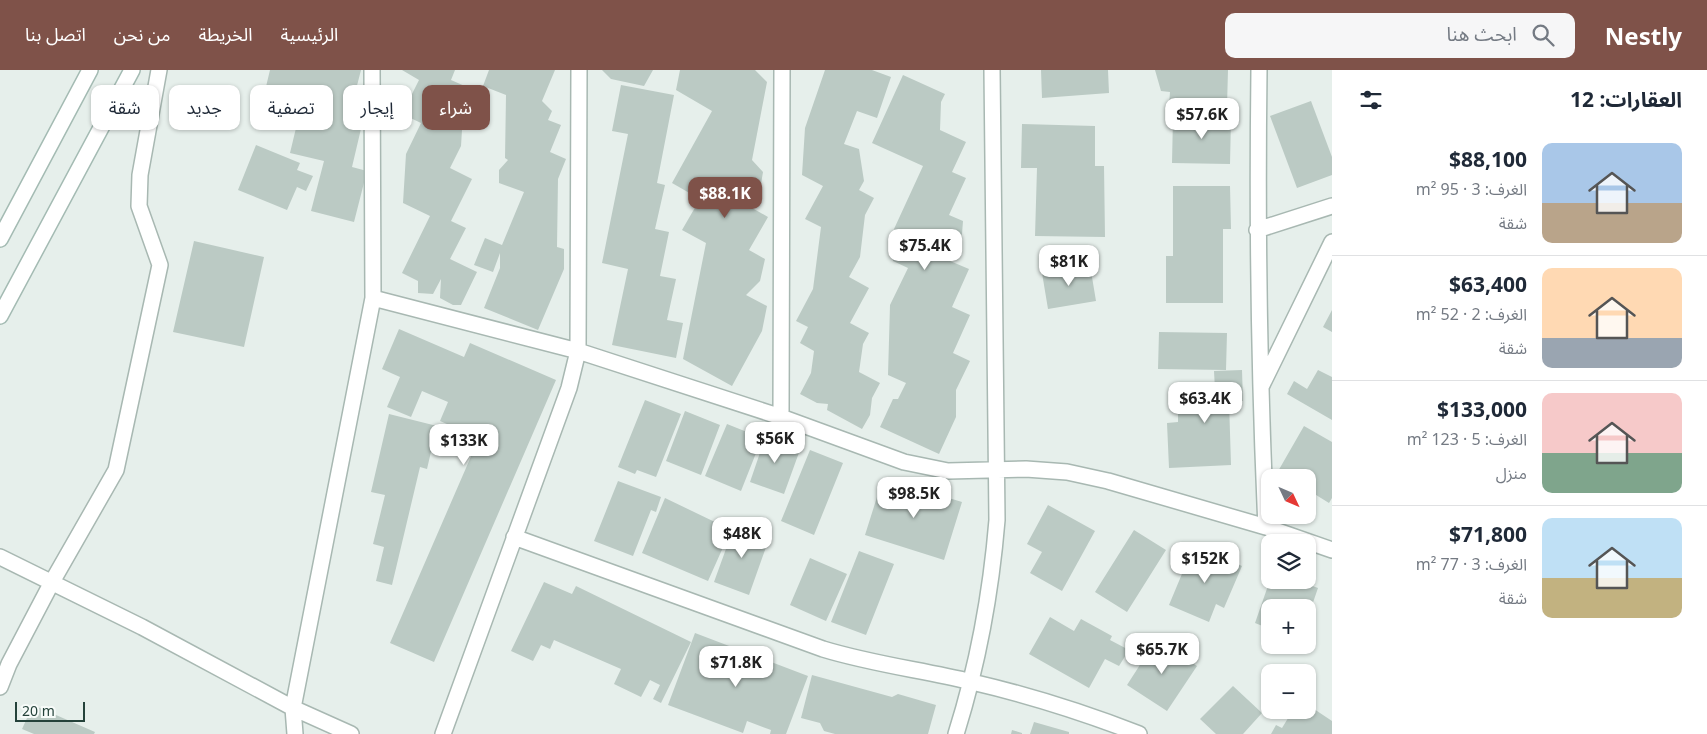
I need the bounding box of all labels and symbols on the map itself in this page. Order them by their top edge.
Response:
pin: $57.6K [1161,98,1243,140]
pin: $88.1K [684,176,766,219]
pin: $75.4K [884,228,966,271]
pin: $81K [1039,244,1099,287]
pin: $63.4K [1164,382,1246,424]
pin: $56K [745,422,805,464]
pin: $133K [429,424,499,466]
north arrow [1261,469,1316,524]
pin: $98.5K [873,476,955,519]
pin: $48K [712,516,772,559]
pin: $152K [1170,542,1240,584]
pin: $65.7K [1121,632,1203,675]
pin: $71.8K [695,646,777,688]
scale bar [15,699,85,722]

